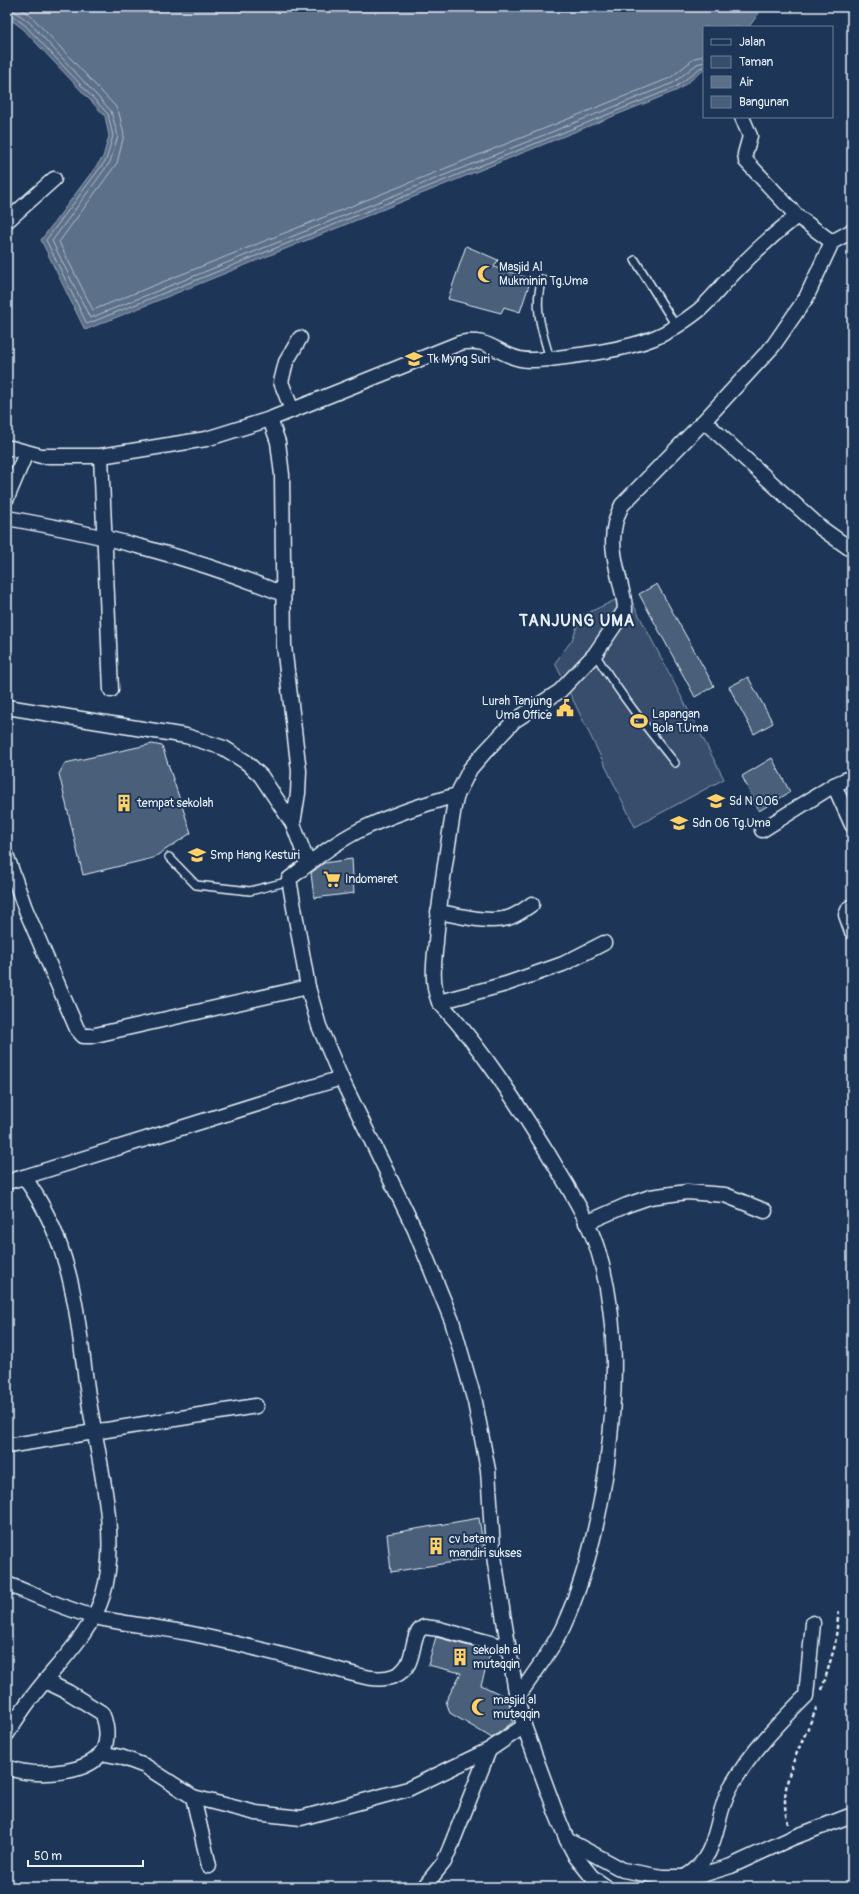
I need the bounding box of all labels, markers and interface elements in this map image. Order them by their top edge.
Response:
legend [703,26,833,118]
text: Jalan [739,35,765,50]
text: Taman [739,55,773,70]
text: Air [739,75,754,90]
text: Bangunan [739,95,789,110]
place label: Masjid Al Mukminin Tg.Uma [499,260,589,289]
mosque icon: Masjid Al Mukminin Tg.Uma [476,264,496,284]
school or university icon: Tk Myng Suri [404,349,424,369]
place label: Tk Myng Suri [427,352,490,367]
district label: TANJUNG UMA [518,611,635,631]
place label: Lurah Tanjung Uma Office [482,694,552,723]
public building icon: Lurah Tanjung Uma Office [555,698,575,718]
place label: Lapangan Bola T.Uma [652,707,709,736]
sports icon: Lapangan Bola T.Uma [629,711,649,731]
school or university icon: Sd N 006 [706,791,726,811]
building icon: tempat sekolah [114,793,134,813]
place label: Sd N 006 [729,794,779,809]
place label: tempat sekolah [136,796,214,811]
school or university icon: Sdn 06 Tg.Uma [669,813,689,833]
place label: Sdn 06 Tg.Uma [692,816,771,831]
school or university icon: Smp Hang Kesturi [187,845,207,865]
place label: Smp Hang Kesturi [210,848,300,863]
supermarket icon: Indomaret [322,869,342,889]
place label: Indomaret [345,872,398,887]
place label: cv batam mandiri sukses [449,1532,522,1561]
building icon: cv batam mandiri sukses [426,1536,446,1556]
place label: sekolah al mutaqqin [473,1643,521,1672]
building icon: sekolah al mutaqqin [450,1647,470,1667]
place label: masjid al mutaqqin [493,1693,540,1722]
mosque icon: masjid al mutaqqin [470,1697,490,1717]
scale bar [28,1842,143,1868]
text: 50 m [34,1849,62,1864]

